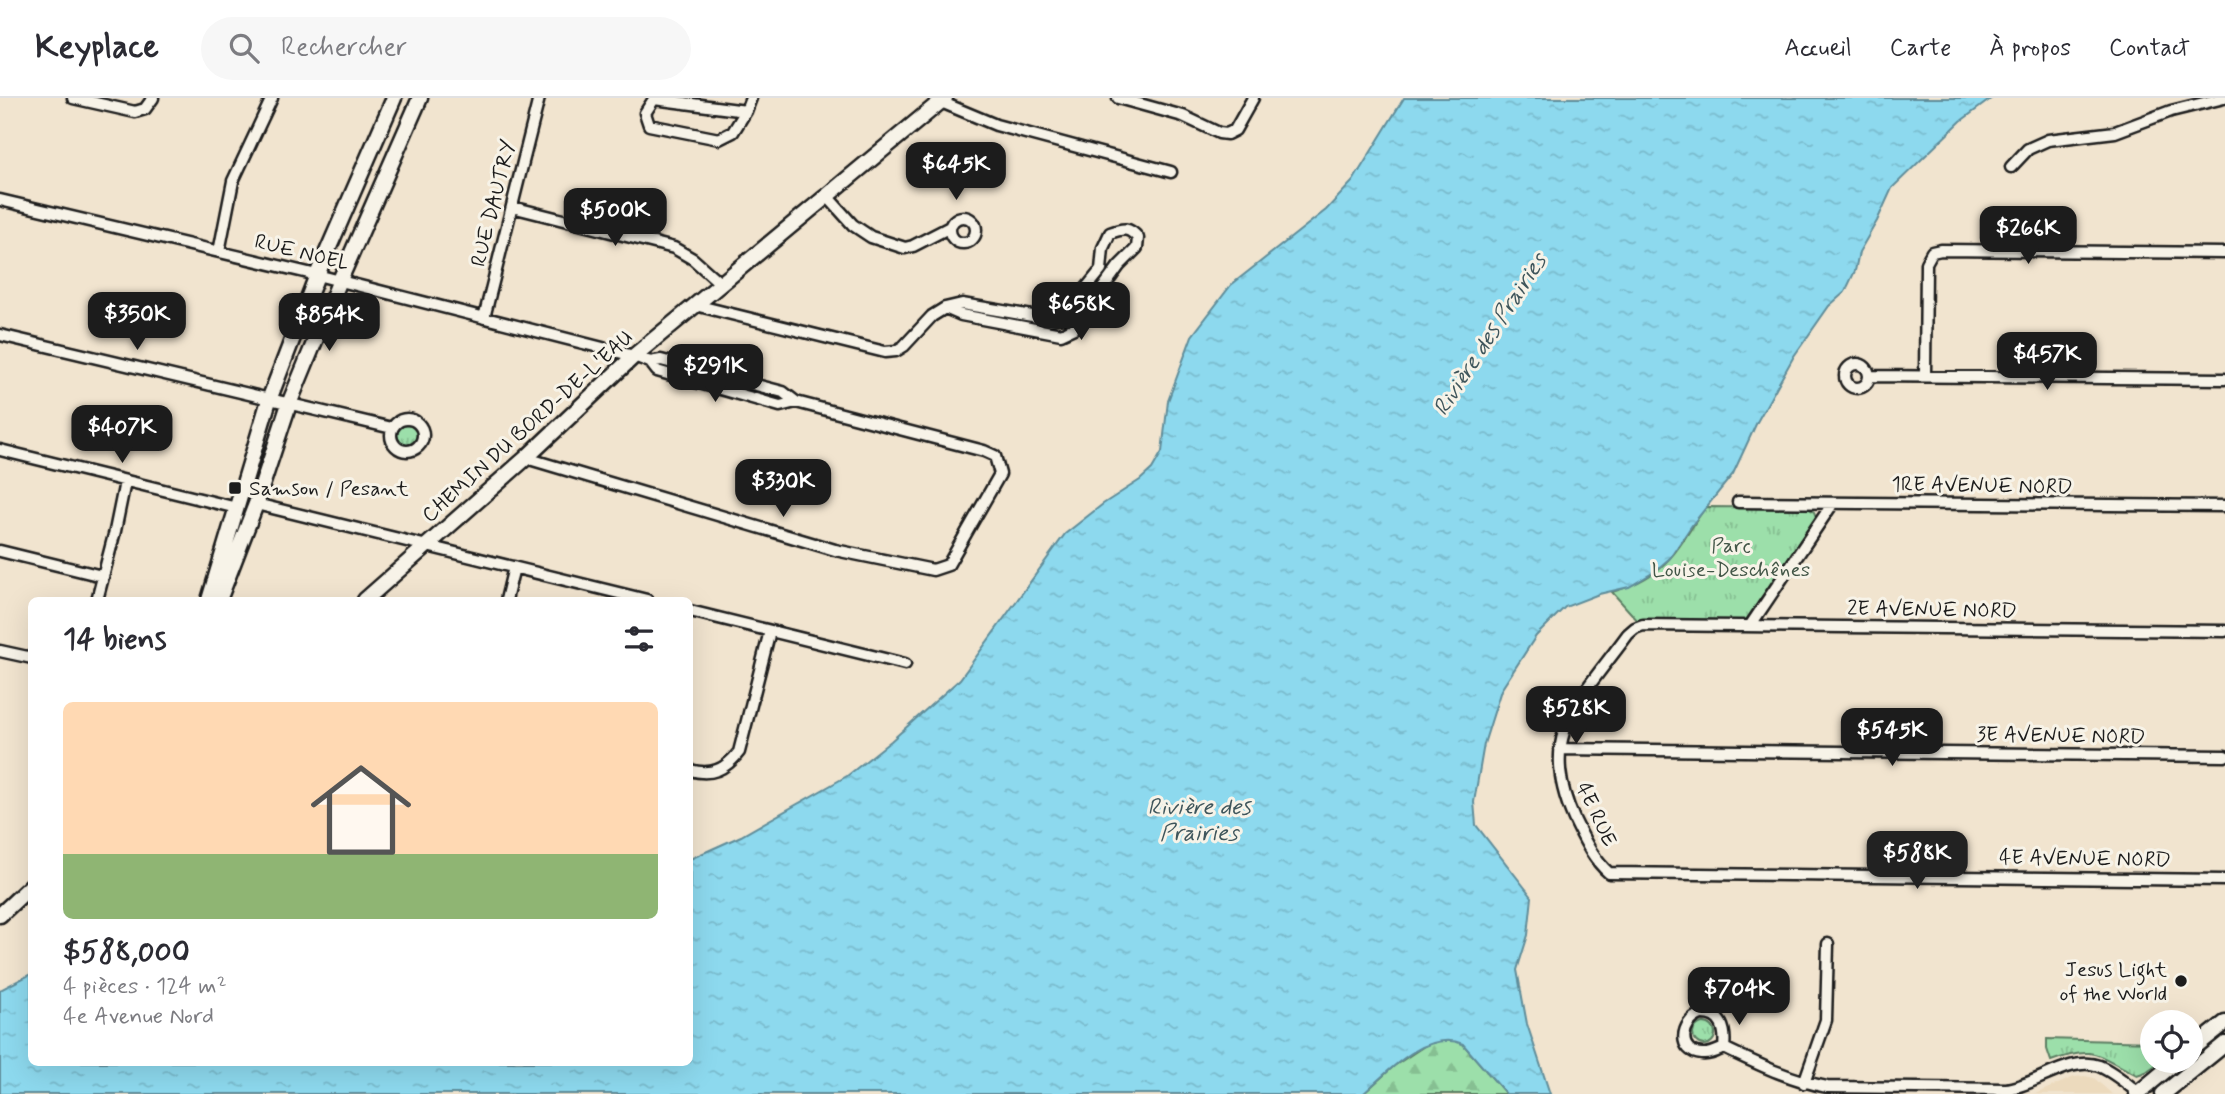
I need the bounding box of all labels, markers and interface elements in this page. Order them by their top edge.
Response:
search box [201,17,691,80]
text: Keyplace [35,26,159,70]
icon: search [225,29,263,67]
text: Rechercher [281,31,407,65]
text: Accueil [1784,33,1852,64]
text: Carte [1890,33,1951,64]
text: À propos [1989,33,2071,64]
text: Contact [2109,33,2190,64]
street label: RUE DAUTRY [465,137,523,270]
pin: $645K [907,142,1005,202]
text: $645K [922,150,990,180]
pin: $500K [566,188,664,248]
text: $500K [580,196,650,226]
pin: $266K [1979,206,2077,266]
text: $266K [1996,214,2060,244]
street label: RUE NOEL [252,228,352,278]
water label: Rivière des Prairies [1427,247,1555,422]
pin: $658K [1032,282,1130,342]
text: $658K [1048,290,1114,320]
pin: $350K [88,292,186,352]
pin: $854K [280,294,378,353]
text: $350K [104,300,170,330]
text: $854K [295,301,363,331]
street label: CHEMIN DU BORD-DE-L'EAU [416,324,639,529]
pin: $457K [1998,332,2096,392]
text: $457K [2013,340,2081,370]
pin: $291K [666,344,764,404]
text: $291K [683,352,747,382]
pin: $407K [73,406,171,465]
text: $407K [87,413,157,443]
pin: $330K [734,460,832,519]
text: $330K [751,467,815,497]
street label: 1RE AVENUE NORD [1891,470,2073,502]
place label: Samson / Pesant [249,475,409,503]
marker: Samson / Pesant [227,480,243,496]
park label: Parc Louise-Deschênes [1652,532,1810,584]
street label: 2E AVENUE NORD [1847,595,2017,625]
text: 14 biens [63,620,167,659]
icon: filters [620,620,658,658]
pin: $528K [1527,686,1625,746]
text: $528K [1542,694,1610,724]
pin: $545K [1843,708,1941,768]
text: $545K [1857,716,1927,746]
street label: 3E AVENUE NORD [1976,721,2146,751]
icon: home [298,747,424,873]
street label: 4E RUE [1569,778,1623,851]
water label: Rivière des Prairies [1148,793,1252,849]
pin: $588K [1868,832,1966,891]
text: $588K [1883,839,1951,869]
street label: 4E AVENUE NORD [1999,844,2171,874]
text: $588,000 [63,933,190,972]
place label: Jesus Light of the World [2060,956,2168,1008]
pin: $704K [1690,968,1788,1027]
text: 4 pièces · 124 m² [63,972,227,1002]
marker: Jesus Light of the World [2173,973,2189,989]
text: $704K [1704,975,1774,1005]
text: 4e Avenue Nord [63,1002,214,1032]
map controls [2140,1010,2203,1073]
button: locate [2140,1010,2203,1073]

